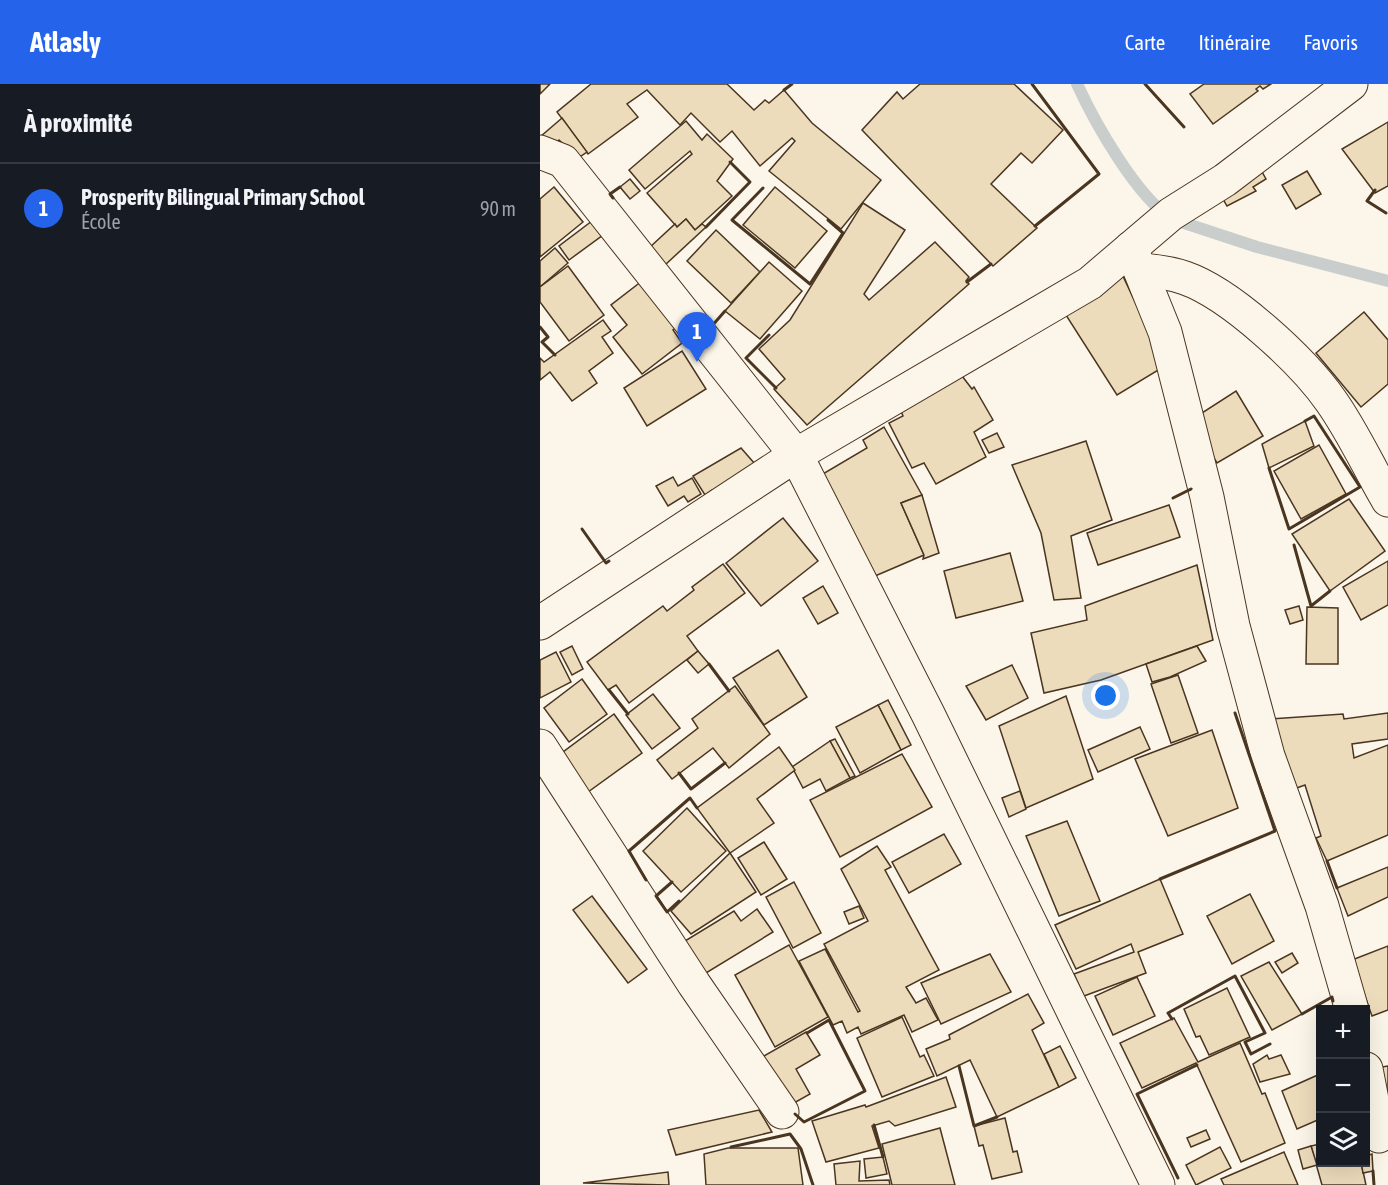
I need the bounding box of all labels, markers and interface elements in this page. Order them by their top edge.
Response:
text: Atlasly [30,26,101,58]
text: Carte [1125,30,1165,54]
text: Itinéraire [1198,30,1270,54]
text: Favoris [1303,30,1358,54]
text: À proximité [24,108,132,138]
text: Prosperity Bilingual Primary School [81,184,365,210]
text: 1 [39,197,48,220]
text: 90 m [480,197,516,220]
text: École [81,210,121,233]
pin: 1 [678,312,716,362]
your location [1091,681,1120,710]
map controls [1316,1005,1370,1167]
button: + [1316,1005,1370,1059]
button: − [1316,1059,1370,1113]
button: layers [1316,1113,1370,1167]

